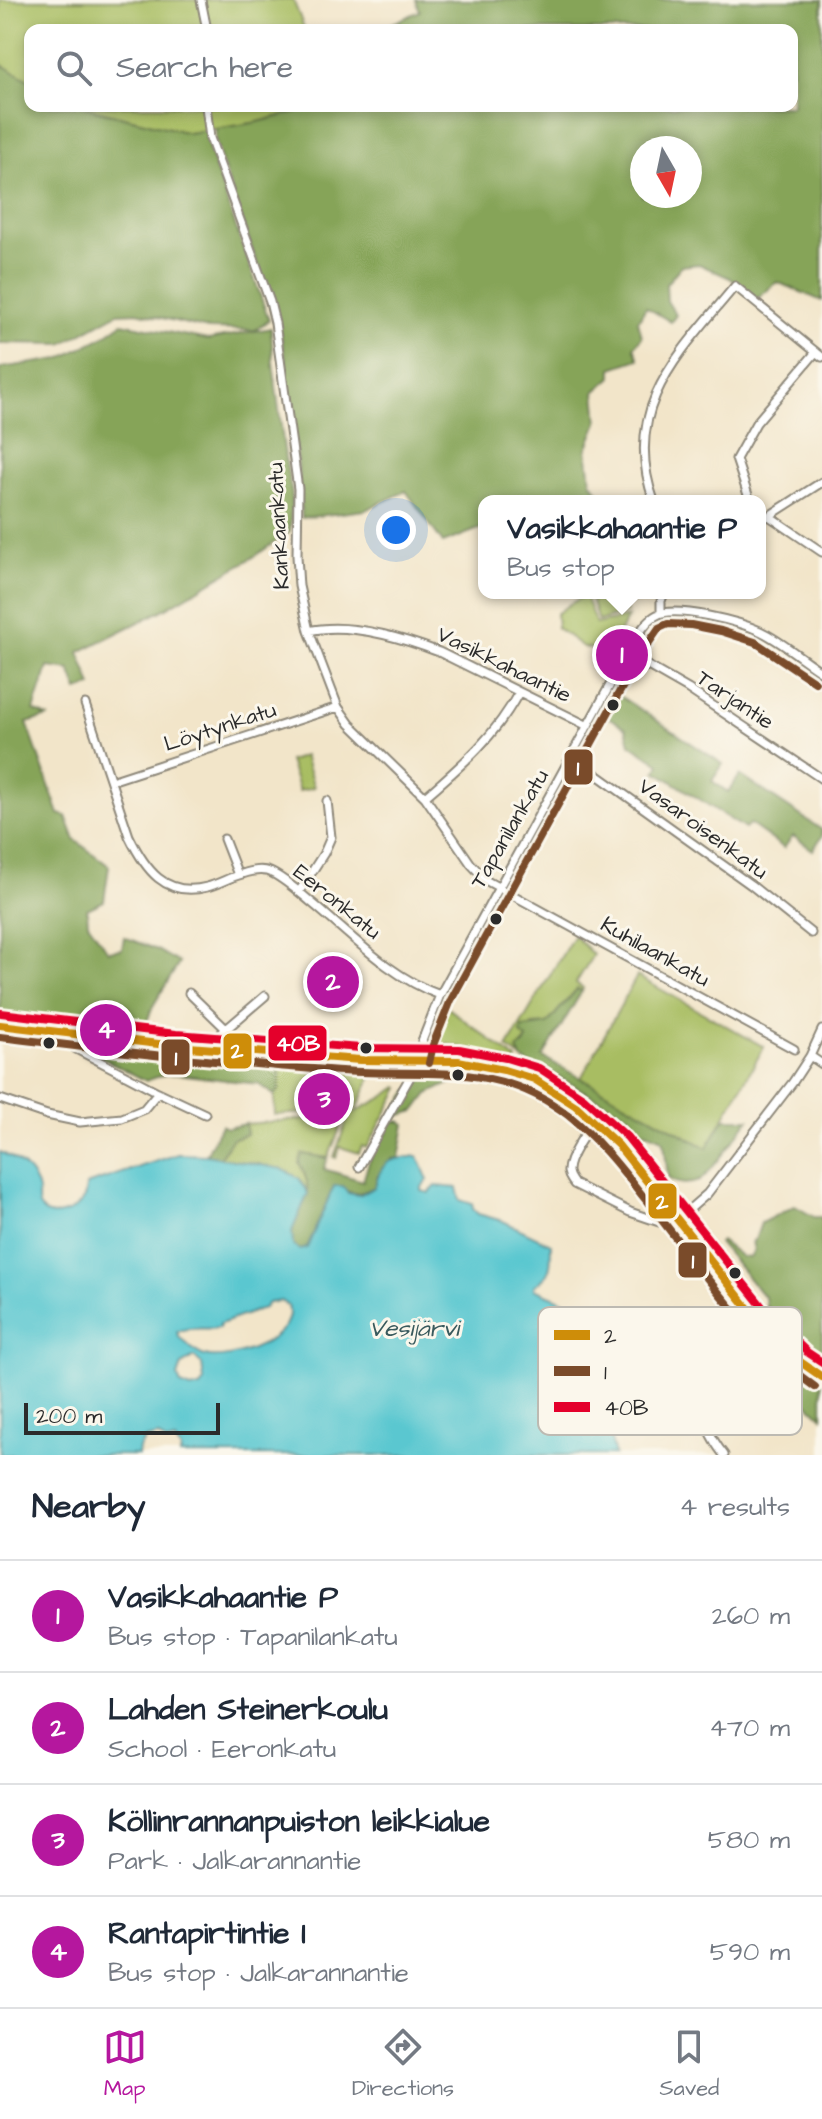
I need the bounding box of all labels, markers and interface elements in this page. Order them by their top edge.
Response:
search box [24,24,798,112]
icon: search [52,46,96,90]
text: Search here [116,47,293,89]
north arrow [630,136,702,208]
street label: Kankaankatu [260,462,298,590]
popup [478,495,766,599]
text: Vasikkahaantie P [507,508,737,550]
your location [376,510,416,550]
text: Bus stop [507,550,615,586]
street label: Vasikkahaantie [432,619,576,711]
pin: 1 [596,625,648,685]
street label: Tarjantie [690,663,780,737]
street label: Löytynkatu [160,694,280,761]
unlabelled marker [605,697,621,713]
line badge: 1 [563,748,594,786]
text: 1 [577,753,580,784]
street label: Tapanilankatu [463,764,557,894]
street label: Vasaroisenkatu [632,771,774,887]
street label: Eeronkatu [286,857,388,947]
street label: Kuhilaankatu [595,909,715,995]
unlabelled marker [488,911,504,927]
pin: 2 [307,952,359,1012]
pin: 4 [80,1000,132,1060]
line badge: 40B [267,1024,328,1062]
text: 40B [276,1029,321,1060]
line badge: 2 [222,1032,253,1070]
unlabelled marker [41,1035,57,1051]
text: 2 [230,1036,244,1067]
line badge: 1 [160,1038,191,1076]
unlabelled marker [358,1040,374,1056]
text: 1 [175,1043,178,1074]
unlabelled marker [450,1067,466,1083]
pin: 3 [298,1069,350,1129]
line badge: 2 [647,1182,678,1220]
text: 2 [655,1187,669,1218]
line badge: 1 [677,1241,708,1279]
text: 1 [692,1246,695,1277]
unlabelled marker [727,1265,743,1281]
legend [538,1307,802,1435]
water label: Vesijärvi [369,1312,462,1346]
text: 2 [604,1321,617,1352]
text: 1 [604,1357,607,1388]
text: 40B [604,1393,649,1424]
scale bar [24,1399,220,1435]
text: 200 m [36,1401,102,1432]
text: Nearby [32,1483,146,1531]
text: 4 results [680,1489,790,1525]
text: Vasikkahaantie P [108,1577,338,1619]
text: 1 [56,1598,60,1634]
text: 260 m [712,1598,790,1634]
text: Bus stop · Tapanilankatu [108,1619,398,1655]
text: Lahden Steinerkoulu [108,1689,388,1731]
text: 2 [51,1710,65,1746]
text: 470 m [709,1710,790,1746]
text: School · Eeronkatu [108,1731,336,1767]
text: Köllinrannanpuiston leikkialue [108,1801,490,1843]
text: 3 [51,1822,65,1858]
text: 580 m [708,1822,790,1858]
text: Park · Jalkarannantie [108,1843,361,1879]
text: Rantapirtintie I [108,1913,306,1955]
text: 4 [49,1934,67,1970]
text: 590 m [710,1934,790,1970]
text: Bus stop · Jalkarannantie [108,1955,409,1991]
tab: Map [103,2025,147,2104]
tab: Directions [352,2025,454,2104]
tab: Saved [659,2025,719,2104]

